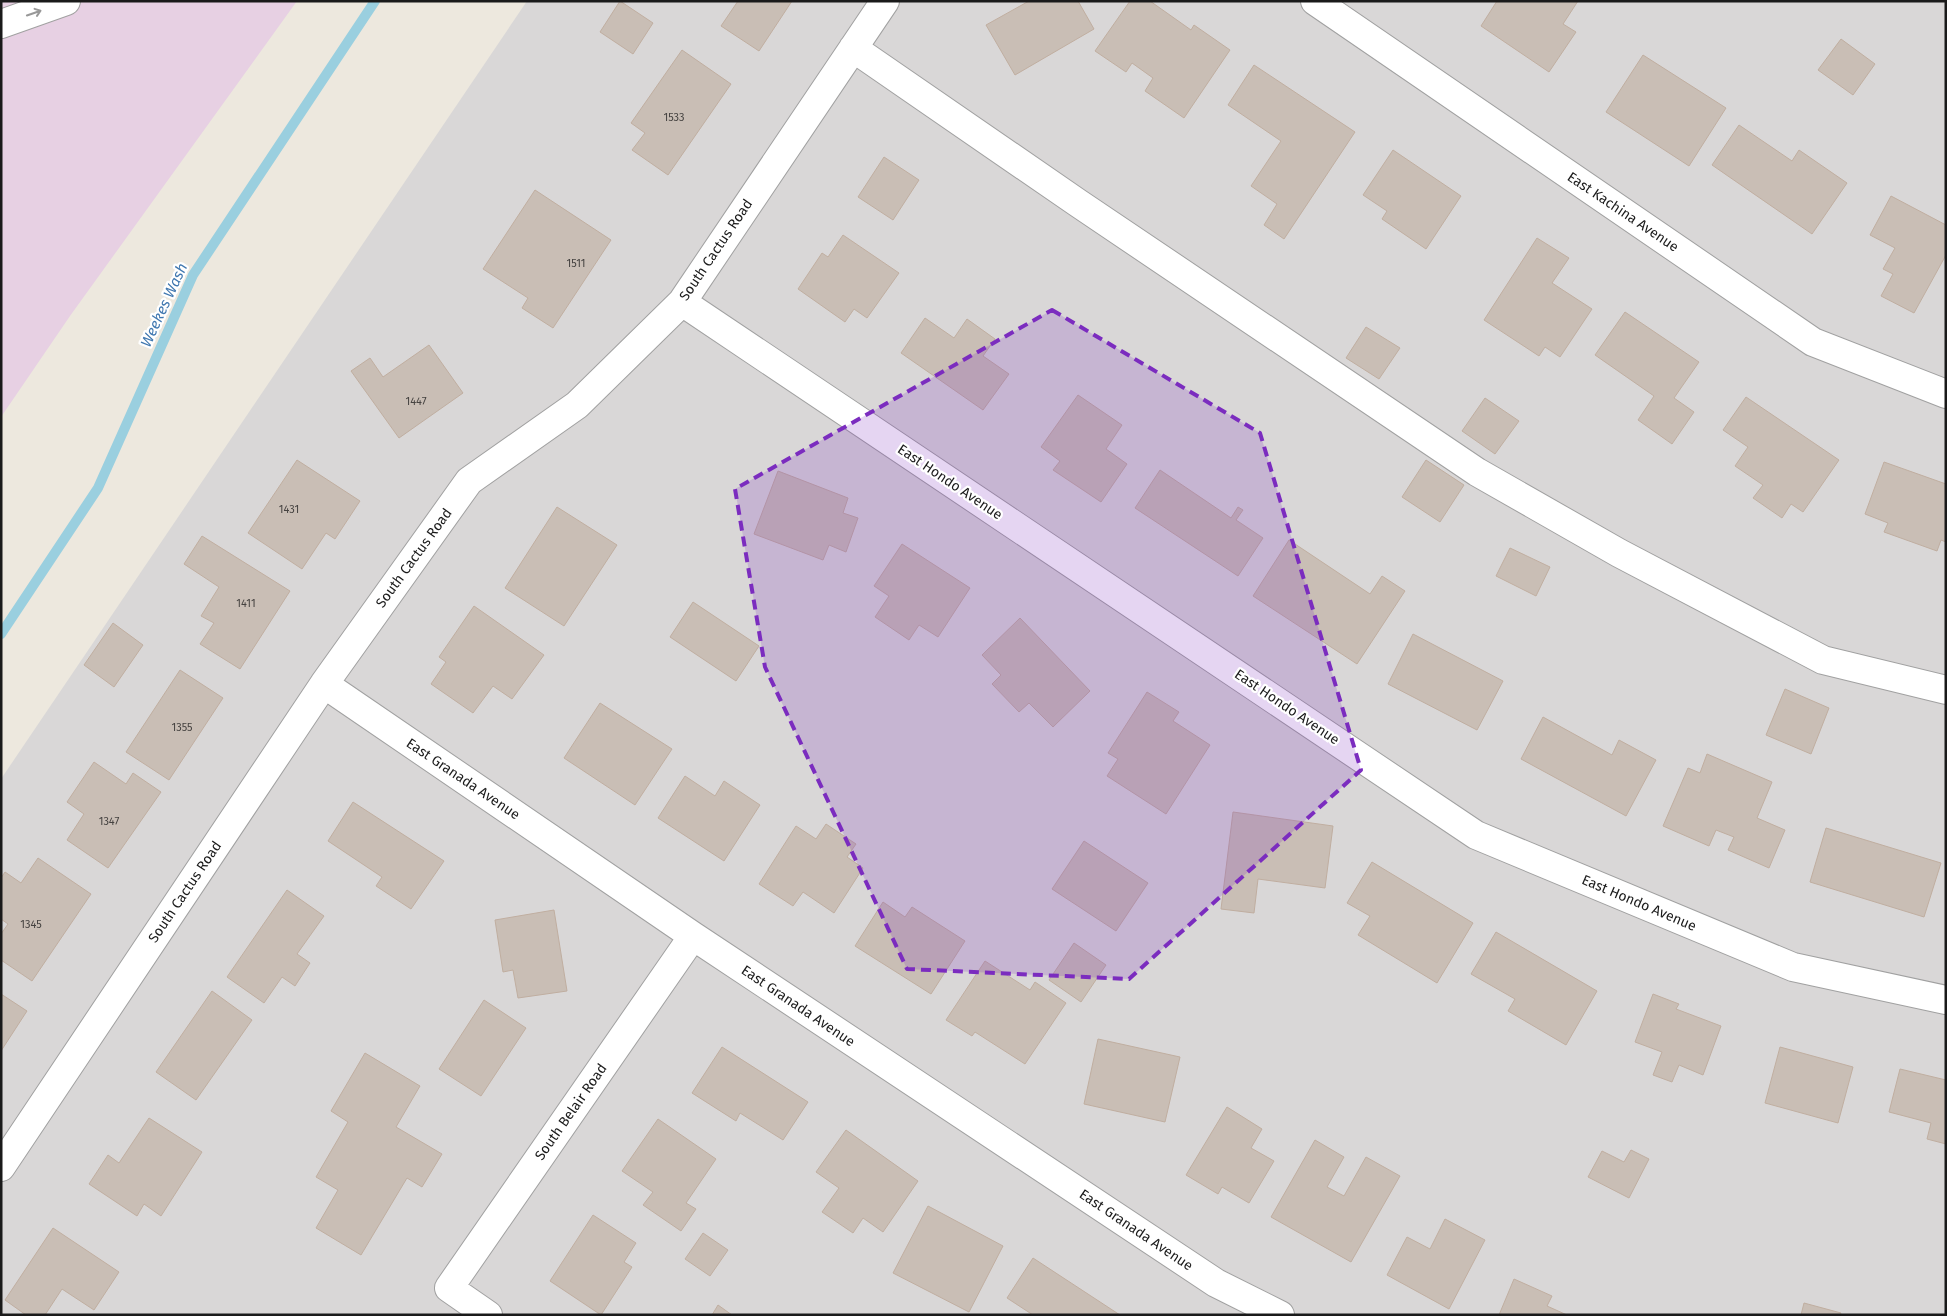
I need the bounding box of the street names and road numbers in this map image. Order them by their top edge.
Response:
street label: East Kachina Avenue [1564,168,1682,256]
street label: South Cactus Road [676,196,756,304]
street label: East Hondo Avenue [894,441,1006,523]
street label: South Cactus Road [372,505,456,611]
street label: East Hondo Avenue [1231,666,1343,748]
street label: East Granada Avenue [403,735,523,823]
street label: South Cactus Road [145,838,225,946]
street label: East Hondo Avenue [1579,871,1699,935]
street label: East Granada Avenue [738,962,858,1050]
street label: South Belair Road [531,1060,611,1164]
street label: East Granada Avenue [1076,1186,1196,1274]

